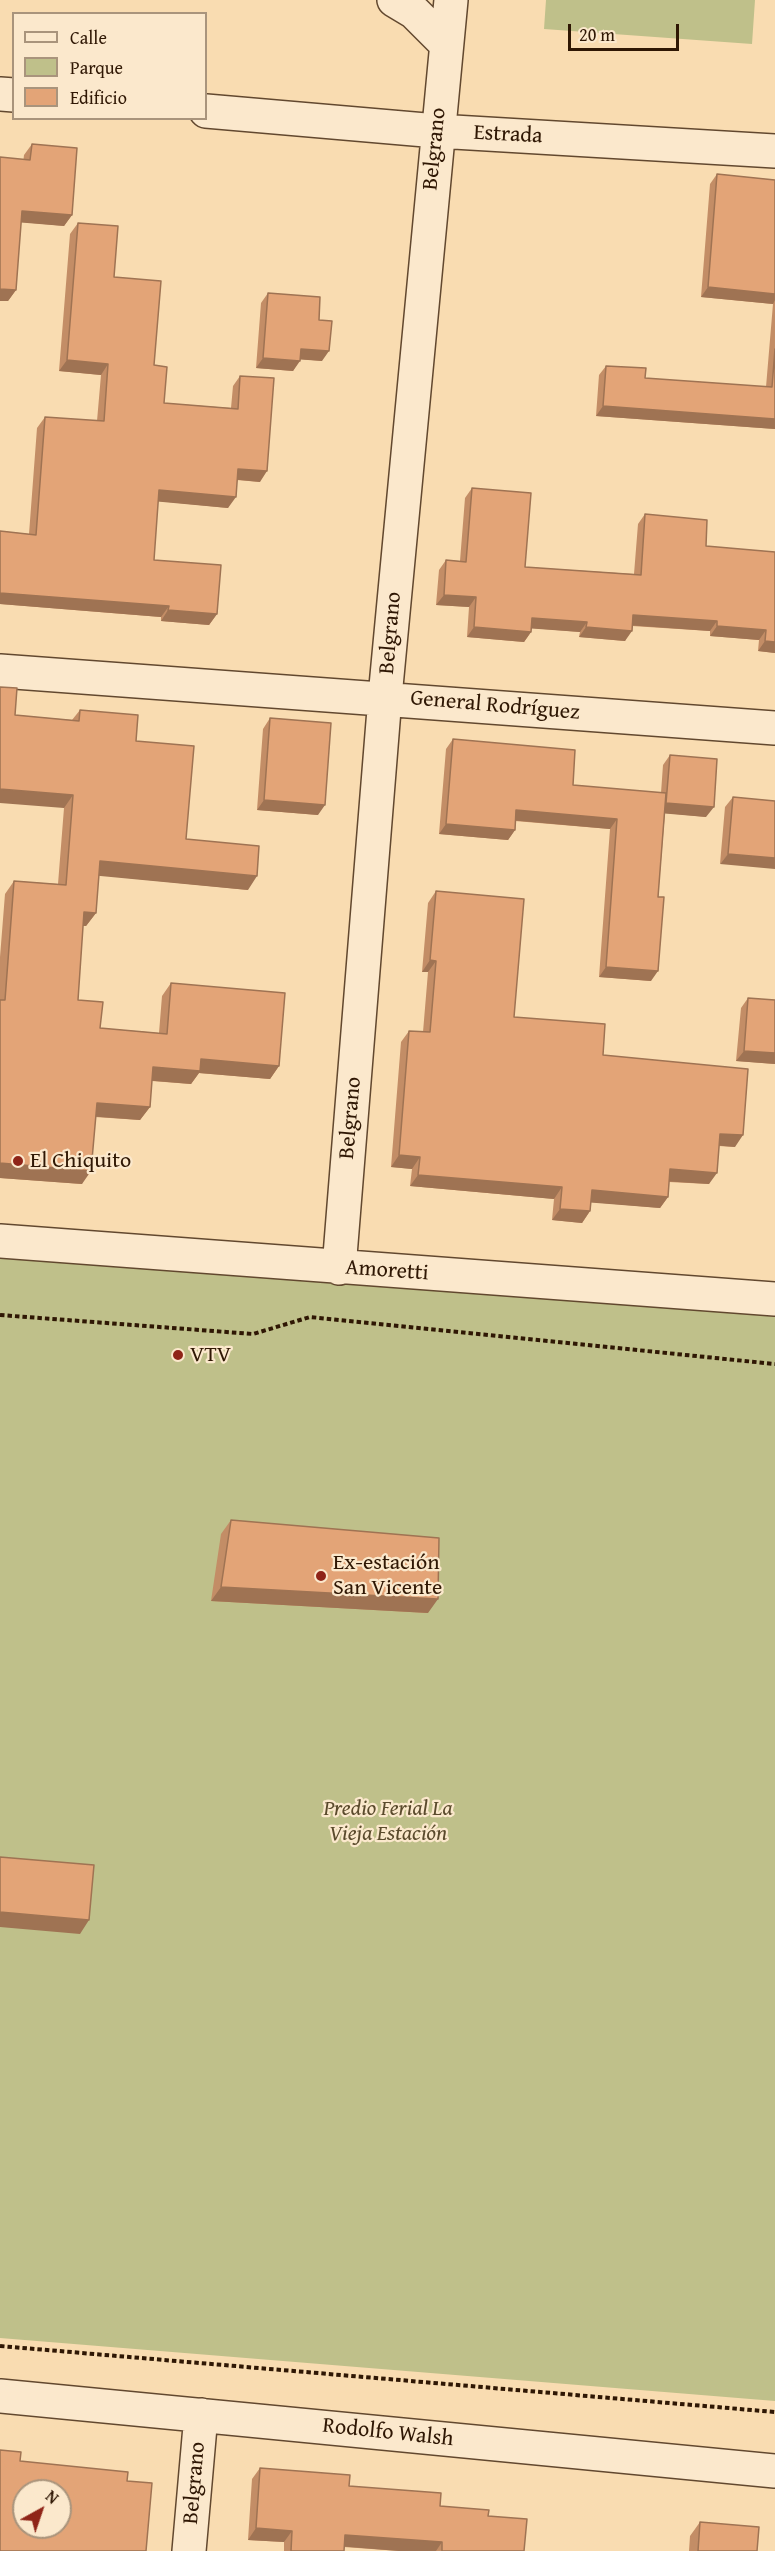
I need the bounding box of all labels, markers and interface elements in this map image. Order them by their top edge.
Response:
legend [12,12,207,120]
scale bar [571,12,682,50]
text: 20 m [579,21,615,48]
text: Calle [70,24,107,51]
text: Parque [70,54,123,81]
text: Edificio [70,84,127,111]
street label: Belgrano [418,106,452,192]
street label: Estrada [473,120,543,150]
street label: Belgrano [374,591,408,675]
street label: General Rodríguez [409,685,581,727]
street label: Belgrano [334,1076,368,1160]
place label: El Chiquito [30,1148,131,1174]
marker: El Chiquito [11,1154,25,1168]
street label: Amoretti [345,1255,429,1287]
place label: VTV [190,1342,231,1368]
marker: VTV [171,1348,185,1362]
place label: Ex-estación San Vicente [333,1550,442,1602]
marker: Ex-estación San Vicente [314,1569,328,1583]
park label: Predio Ferial La Vieja Estación [323,1796,453,1848]
street label: Rodolfo Walsh [321,2413,455,2453]
street label: Belgrano [178,2441,212,2525]
north arrow [12,2479,72,2539]
text: N [40,2484,64,2509]

